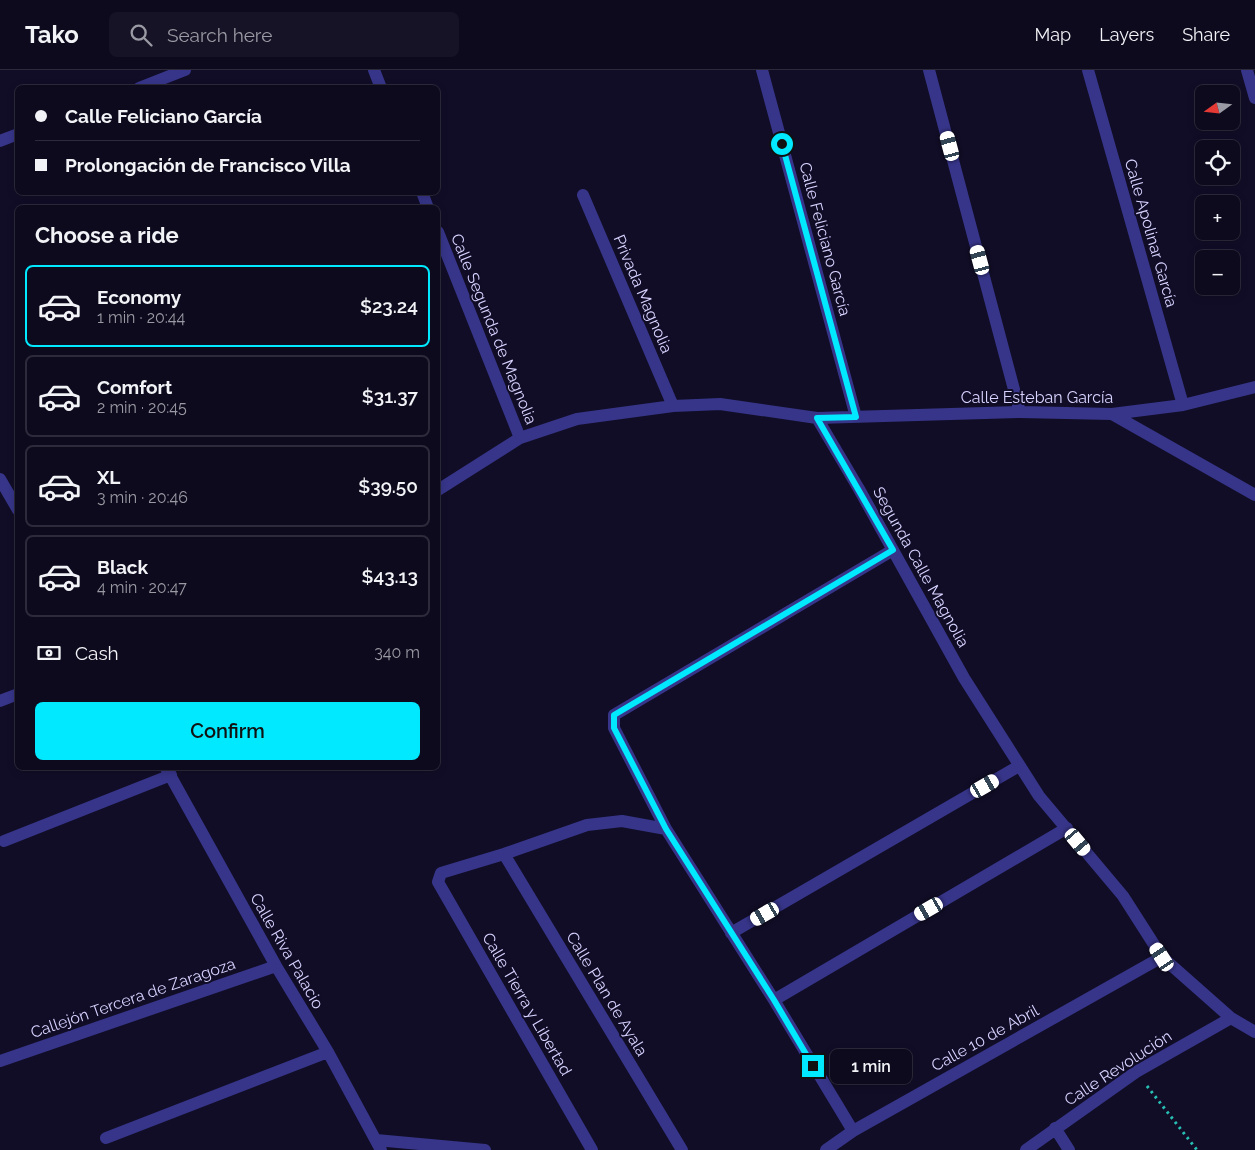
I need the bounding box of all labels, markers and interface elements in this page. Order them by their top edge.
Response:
search box [109,12,459,57]
text: Tako [25,20,79,49]
icon: search [127,21,155,49]
text: Search here [167,24,272,46]
text: Map [1035,24,1071,45]
text: Layers [1099,24,1154,45]
text: Share [1182,24,1230,45]
north arrow [1195,85,1240,130]
map controls [1195,85,1240,295]
text: Calle Feliciano García [65,105,262,127]
car [938,130,961,162]
route start [771,133,793,155]
button: locate [1195,140,1240,185]
text: Prolongación de Francisco Villa [65,154,351,176]
street label: Calle Apolinar García [1121,157,1181,309]
street label: Calle Feliciano García [795,160,855,318]
button: + [1195,195,1240,240]
text: Choose a ride [35,222,179,248]
street label: Calle Segunda de Magnolia [447,231,541,427]
street label: Privada Magnolia [609,232,677,356]
car [968,244,991,276]
button: − [1195,250,1240,295]
icon: car [37,284,82,329]
text: Economy [97,286,181,308]
text: $23.24 [360,295,418,317]
text: 1 min · 20:44 [97,308,185,327]
icon: car [37,374,82,419]
text: Comfort [97,376,172,398]
text: $31.37 [362,385,418,407]
street label: Calle Esteban García [961,388,1113,407]
text: 2 min · 20:45 [97,398,187,417]
icon: car [37,464,82,509]
text: XL [97,466,120,488]
text: $39.50 [358,475,418,497]
street label: Segunda Calle Magnolia [869,483,973,651]
text: 3 min · 20:46 [97,488,188,507]
icon: car [37,554,82,599]
text: Black [97,556,148,578]
text: $43.13 [361,565,418,587]
text: 4 min · 20:47 [97,578,187,597]
icon: cash [35,639,63,667]
text: Cash [75,642,119,664]
text: 340 m [374,643,420,662]
button: Confirm [35,702,420,760]
car [968,772,1001,800]
car [1062,826,1093,858]
street label: Calle Riva Palacio [246,890,328,1012]
car [912,895,945,923]
car [748,900,781,928]
street label: Calle Plan de Ayala [562,928,652,1060]
street label: Calle Tierra y Libertad [478,929,576,1079]
car [1147,940,1176,974]
street label: Callejón Tercera de Zaragoza [28,954,238,1042]
street label: Calle 10 de Abril [928,1000,1042,1075]
street label: Calle Revolución [1061,1026,1175,1110]
callout: 1 min [830,1048,913,1084]
route end [802,1055,824,1077]
text: 1 min [851,1057,891,1076]

